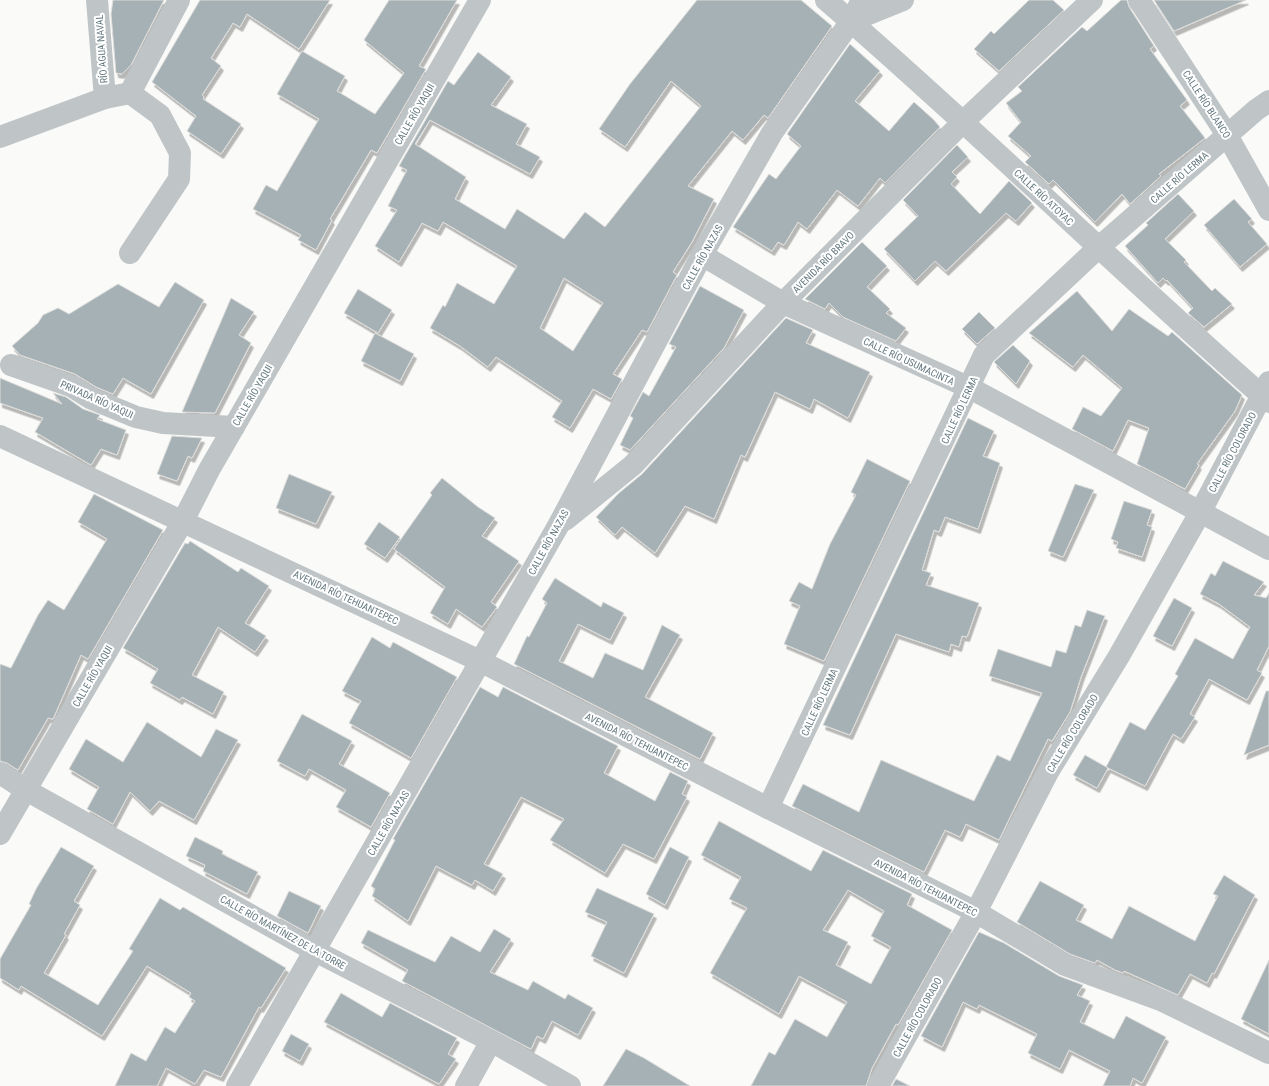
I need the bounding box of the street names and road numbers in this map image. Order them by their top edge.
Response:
street label: RÍO AGUA NAVAL [93,14,109,84]
street label: CALLE RÍO BLANCO [1181,68,1233,140]
street label: CALLE RÍO YAQUI [392,81,436,147]
street label: CALLE RÍO LERMA [1148,148,1211,205]
street label: CALLE RÍO ATOYAC [1012,167,1076,228]
street label: CALLE RÍO NAZAS [679,222,725,292]
street label: AVENIDA RÍO BRAVO [790,229,856,295]
street label: CALLE RÍO USUMACINTA [862,335,957,387]
street label: CALLE RÍO YAQUI [230,362,274,428]
street label: CALLE RÍO LERMA [938,374,980,446]
street label: PRIVADA RÍO YAQUI [59,378,135,420]
street label: CALLE RÍO COLORADO [1206,410,1258,494]
street label: CALLE RÍO NAZAS [525,507,571,577]
street label: AVENIDA RÍO TEHUANTEPEC [292,567,401,627]
street label: CALLE RÍO YAQUI [70,643,114,709]
street label: CALLE RÍO LERMA [798,666,840,738]
street label: CALLE RÍO COLORADO [1044,692,1100,774]
street label: AVENIDA RÍO TEHUANTEPEC [583,710,691,772]
street label: CALLE RÍO NAZAS [365,789,411,857]
street label: AVENIDA RÍO TEHUANTEPEC [872,856,980,918]
street label: CALLE RÍO MARTÍNEZ DE LA TORRE [218,892,348,972]
street label: CALLE RÍO COLORADO [890,975,944,1059]

